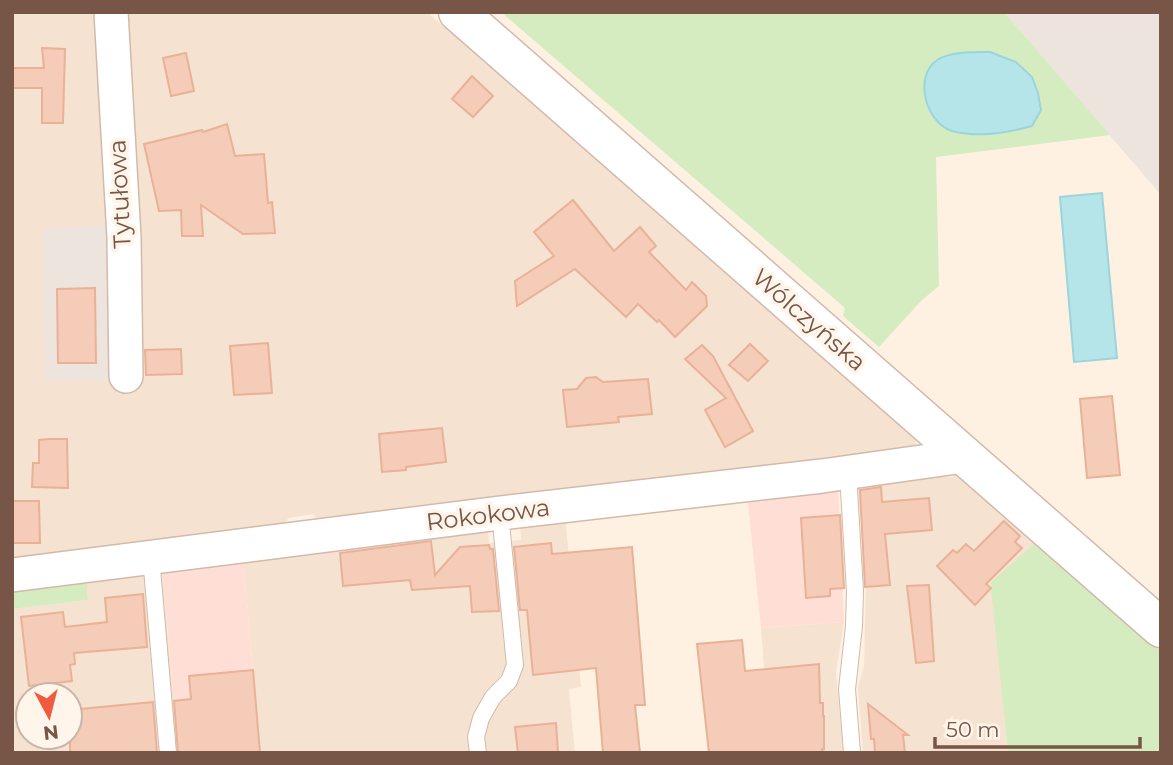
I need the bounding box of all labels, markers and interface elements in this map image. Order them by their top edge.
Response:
street label: Tytułowa [102,139,137,249]
street label: Wólczyńska [747,262,872,377]
street label: Rokokowa [424,493,552,536]
north arrow [14,681,84,751]
scale bar [935,706,1140,750]
text: 50 m [946,717,1000,742]
text: N [42,720,60,745]

